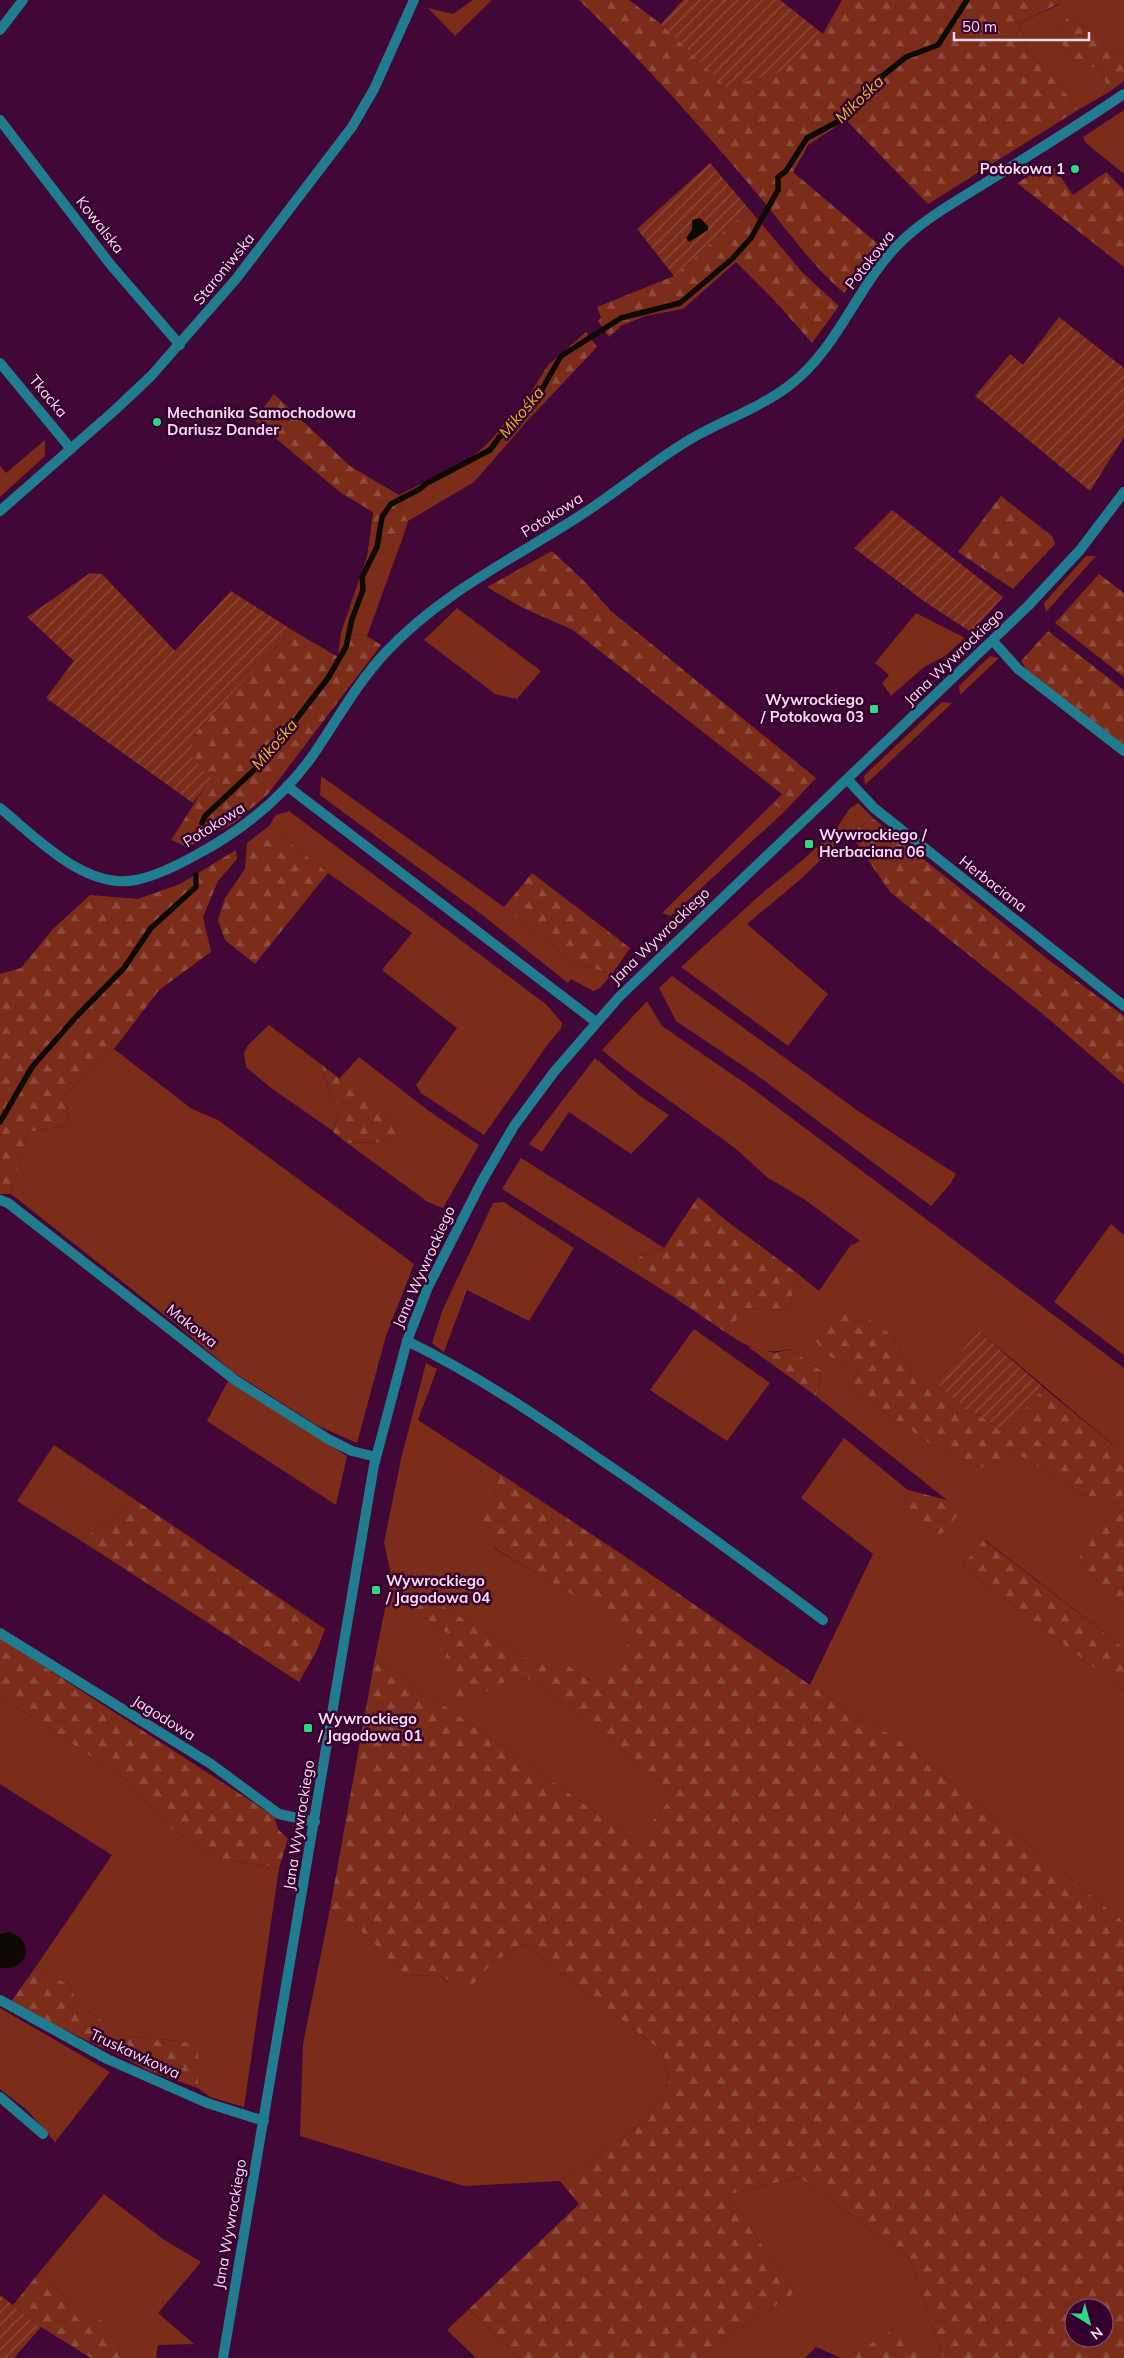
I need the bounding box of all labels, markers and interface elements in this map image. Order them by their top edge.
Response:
scale bar [954,10,1089,42]
text: 50 m [962,17,997,36]
water label: Mikośka [830,71,888,127]
place label: Potokowa 1 [980,159,1065,178]
marker: Potokowa 1 [1069,163,1081,175]
street label: Kowalska [72,192,129,257]
street label: Potokowa [841,226,899,293]
street label: Staroniwska [189,229,258,308]
street label: Tkacka [25,370,72,421]
water label: Mikośka [494,382,548,442]
place label: Mechanika Samochodowa Dariusz Dander [167,403,356,439]
marker: Mechanika Samochodowa Dariusz Dander [151,416,163,428]
street label: Potokowa [517,488,586,541]
street label: Jana Wywrockiego [900,604,1008,709]
place label: Wywrockiego / Potokowa 03 [760,690,864,726]
marker: Wywrockiego / Potokowa 03 [868,703,880,715]
water label: Mikośka [247,714,302,773]
street label: Potokowa [179,798,248,851]
place label: Wywrockiego / Herbaciana 06 [819,825,928,861]
marker: Wywrockiego / Herbaciana 06 [803,838,815,850]
street label: Herbaciana [956,851,1031,916]
street label: Jana Wywrockiego [606,883,714,988]
street label: Jana Wywrockiego [388,1203,459,1331]
street label: Makowa [163,1300,222,1351]
place label: Wywrockiego / Jagodowa 04 [385,1571,490,1607]
marker: Wywrockiego / Jagodowa 04 [370,1584,382,1596]
street label: Jagodowa [129,1691,199,1744]
place label: Wywrockiego / Jagodowa 01 [317,1709,422,1745]
marker: Wywrockiego / Jagodowa 01 [302,1722,314,1734]
street label: Jana Wywrockiego [279,1758,318,1891]
street label: Truskawkowa [87,2024,183,2083]
street label: Jana Wywrockiego [209,2158,250,2290]
north arrow [1064,2298,1114,2348]
text: N [1087,2323,1106,2344]

